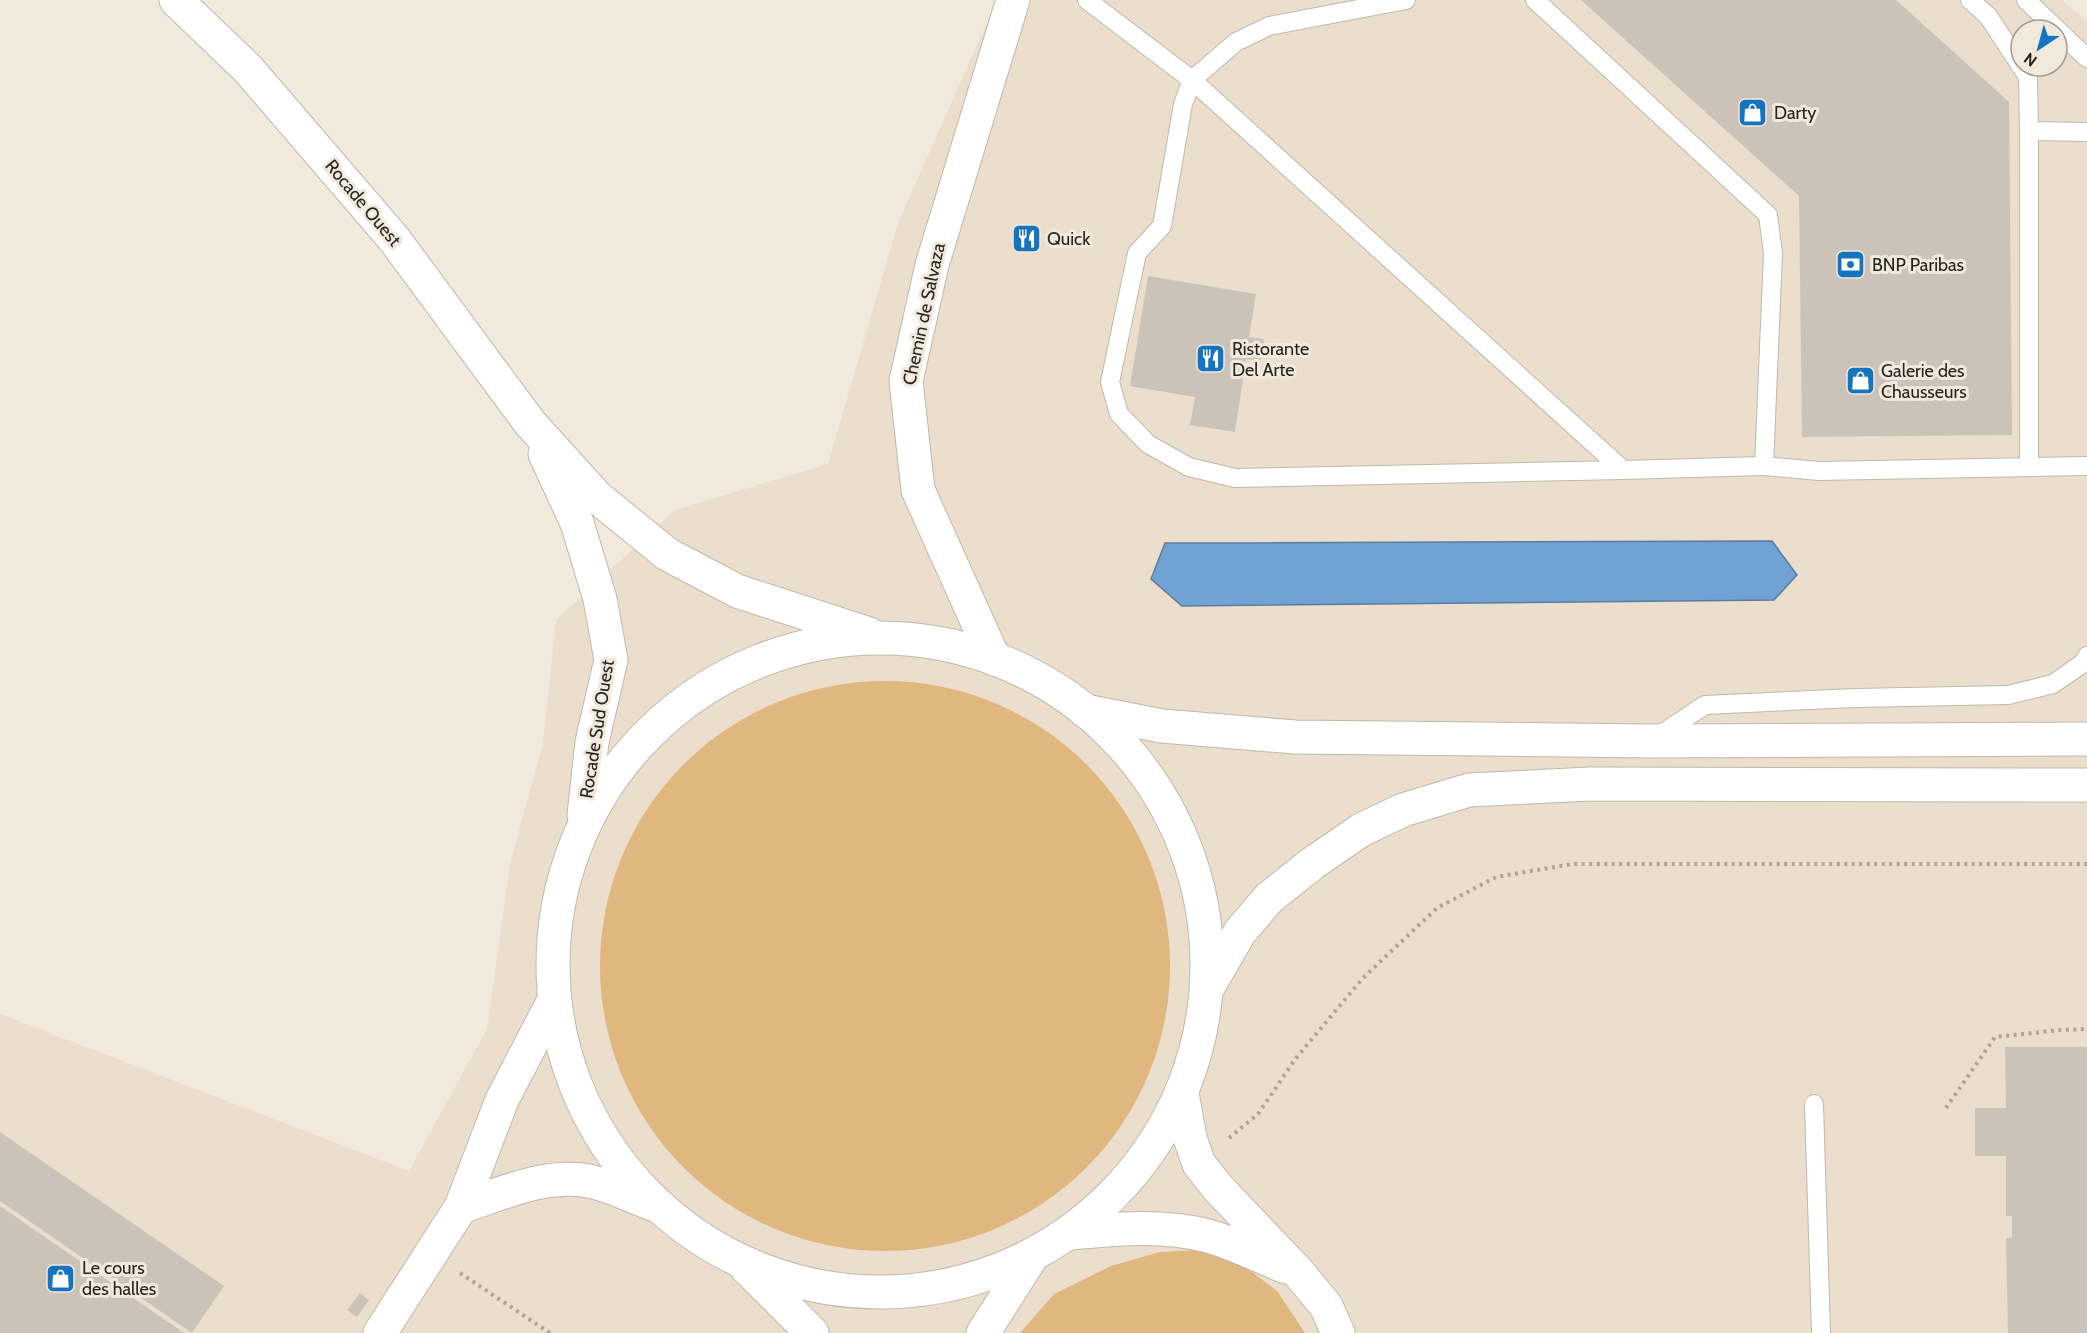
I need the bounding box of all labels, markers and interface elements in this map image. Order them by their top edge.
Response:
north arrow [2009,18,2069,78]
text: N [2020,49,2041,71]
shop icon: Darty [1737,97,1769,129]
place label: Darty [1774,102,1816,124]
street label: Rocade Ouest [320,155,406,251]
restaurant icon: Quick [1010,223,1042,255]
place label: Quick [1047,228,1091,250]
street label: Chemin de Salvaza [898,241,950,387]
bank icon: BNP Paribas [1835,249,1867,281]
place label: BNP Paribas [1872,254,1964,276]
place label: Ristorante Del Arte [1232,338,1309,381]
restaurant icon: Ristorante Del Arte [1195,343,1227,375]
place label: Galerie des Chausseurs [1881,360,1967,403]
shop icon: Galerie des Chausseurs [1844,365,1876,397]
street label: Rocade Sud Ouest [575,658,619,800]
place label: Le cours des halles [82,1257,156,1300]
shop icon: Le cours des halles [45,1262,77,1294]

